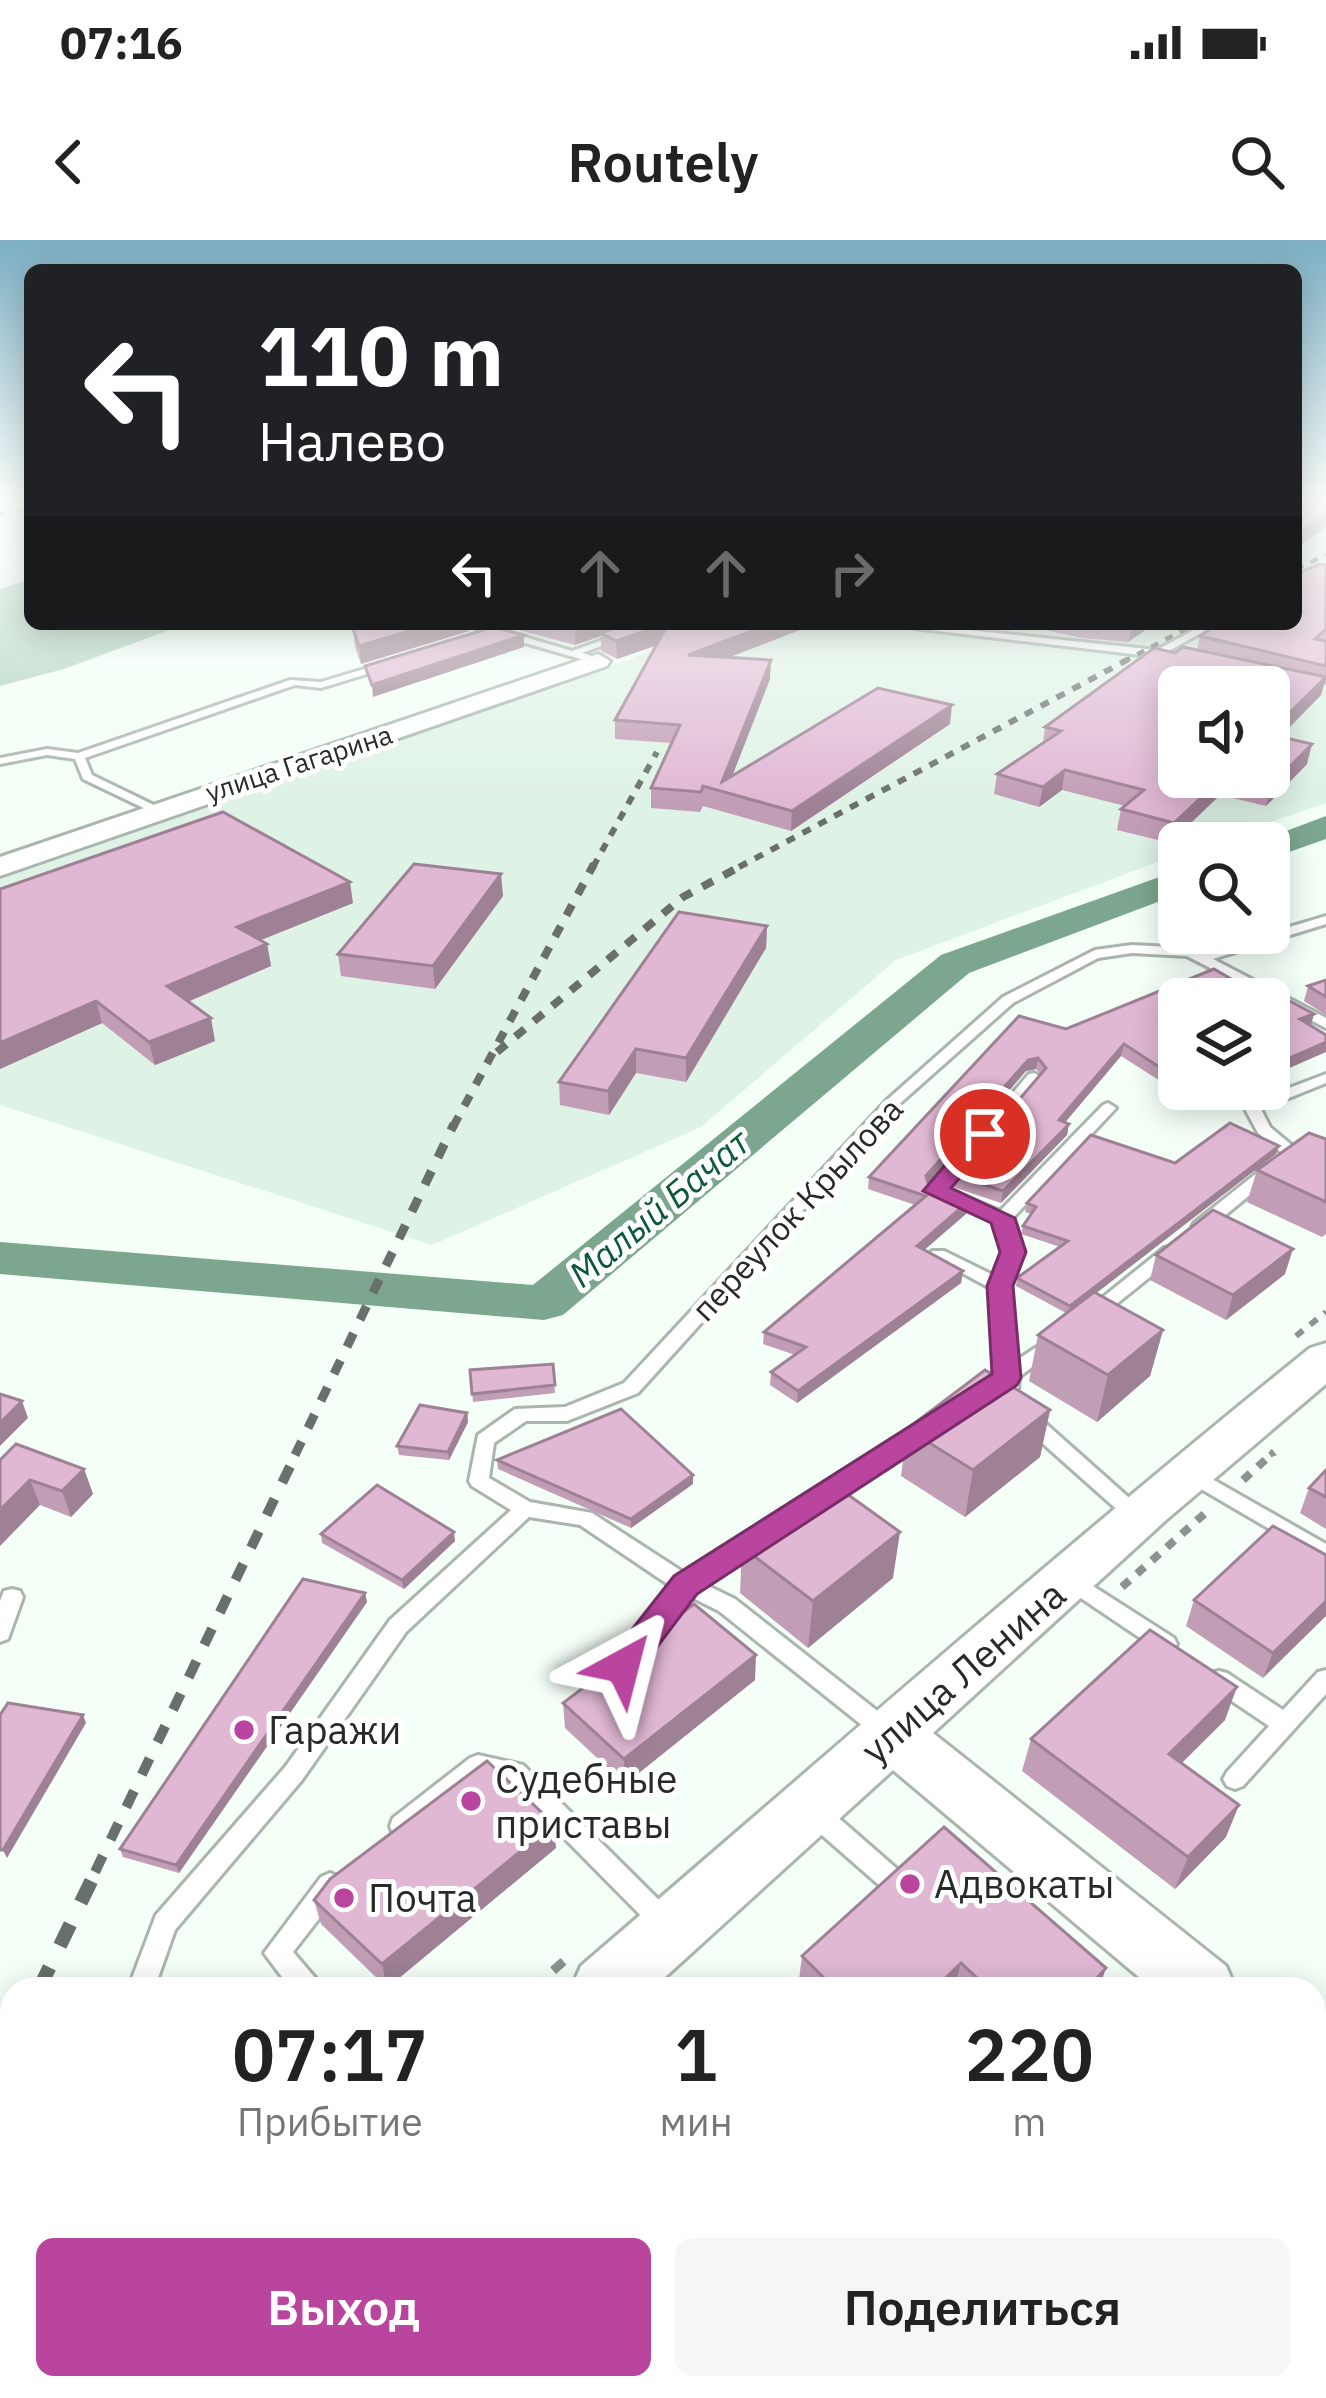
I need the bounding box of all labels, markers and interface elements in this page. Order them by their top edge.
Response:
text: 07:16 [60,13,183,71]
text: Routely [567,127,759,197]
icon: back [36,129,102,195]
icon: search [1224,129,1290,195]
text: 110 m [258,300,504,409]
icon: left [60,312,216,468]
text: Налево [258,406,446,476]
icon: left [441,540,507,606]
icon: ahead [567,540,633,606]
icon: ahead [693,540,759,606]
icon: right [819,540,885,606]
map controls [1158,666,1290,1110]
button: sound [1158,666,1290,798]
street label: улица Гагарина [201,716,396,809]
button: search [1158,822,1290,954]
button: layers [1158,978,1290,1110]
pin [934,1083,1036,1185]
street label: переулок Крылова [682,1088,912,1330]
icon: arrive [952,1101,1018,1167]
water label: Малый Бачат [559,1117,760,1297]
street label: улица Ленина [850,1569,1076,1774]
position arrow [560,1603,686,1729]
place label: Гаражи [268,1704,401,1755]
marker: Гаражи [231,1717,257,1743]
place label: Судебные приставы [495,1753,677,1849]
marker: Судебные приставы [458,1788,484,1814]
place label: Адвокаты [934,1858,1114,1909]
marker: Адвокаты [897,1871,923,1897]
place label: Почта [368,1872,477,1923]
marker: Почта [331,1885,357,1911]
text: 07:17 [232,2007,428,2101]
text: 1 [674,2007,718,2101]
text: 220 [964,2007,1094,2101]
text: Прибытие [237,2096,423,2147]
text: мин [660,2096,733,2147]
text: m [1012,2096,1046,2147]
button: Выход [36,2238,651,2376]
button: Поделиться [675,2238,1290,2376]

